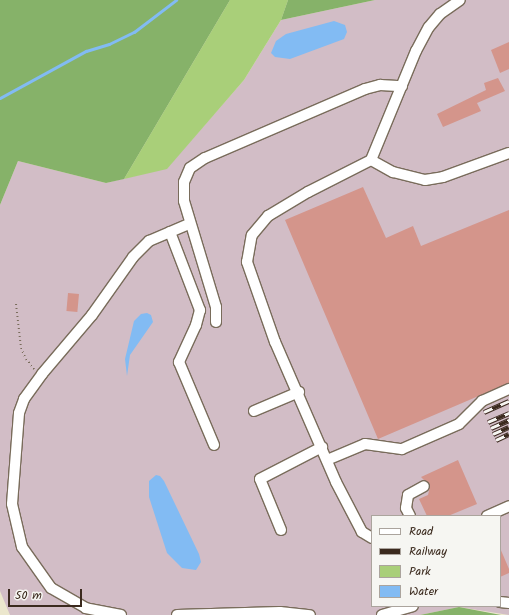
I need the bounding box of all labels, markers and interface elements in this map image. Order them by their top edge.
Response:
legend [371,515,501,607]
text: Road [409,522,433,541]
text: Railway [409,542,447,561]
text: Park [409,562,431,581]
scale bar [10,581,84,607]
text: Water [409,582,438,601]
text: 50 m [15,586,42,605]

